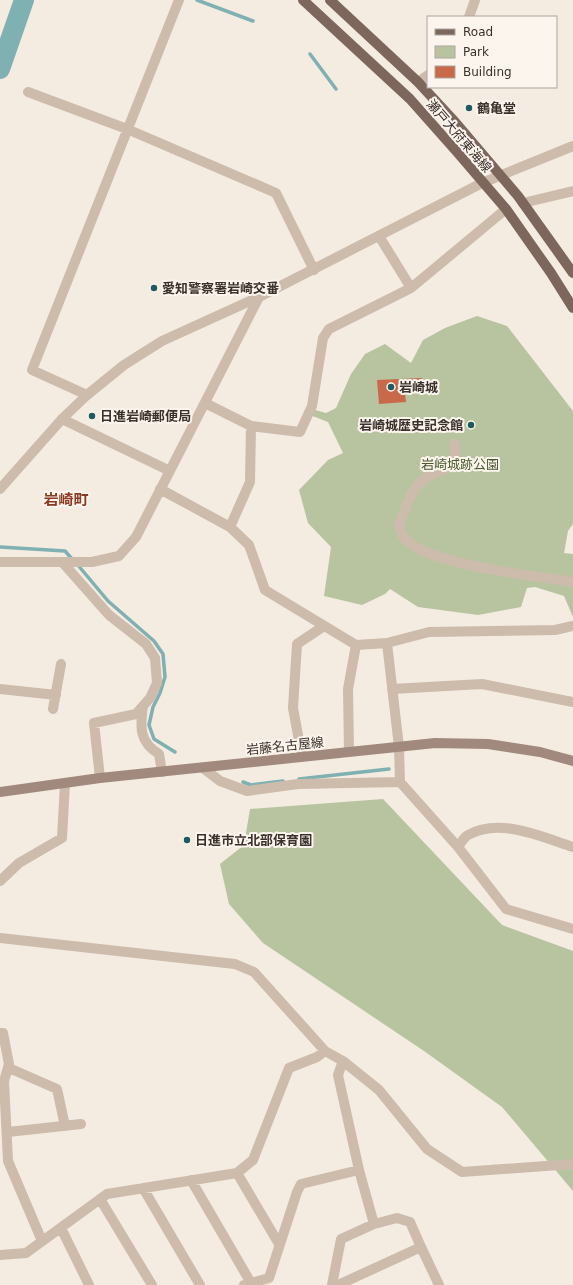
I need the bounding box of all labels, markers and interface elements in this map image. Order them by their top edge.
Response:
legend [427,16,557,88]
text: Road [463,25,493,39]
text: Park [463,45,489,59]
text: Building [463,65,512,79]
street label: 瀬戸大府東海線 [423,97,495,175]
place label: 鶴亀堂 [477,101,516,116]
marker: 鶴亀堂 [464,103,474,113]
place label: 愛知警察署岩崎交番 [162,281,279,296]
marker: 愛知警察署岩崎交番 [149,283,159,293]
place label: 岩崎城 [399,380,438,395]
marker: 岩崎城 [386,382,396,392]
place label: 日進岩崎郵便局 [100,409,191,424]
marker: 日進岩崎郵便局 [87,411,97,421]
place label: 岩崎城歴史記念館 [359,418,463,433]
marker: 岩崎城歴史記念館 [466,420,476,430]
park label: 岩崎城跡公園 [421,457,499,472]
district label: 岩崎町 [43,491,89,509]
street label: 岩藤名古屋線 [245,734,325,758]
place label: 日進市立北部保育園 [195,833,312,848]
marker: 日進市立北部保育園 [182,835,192,845]

